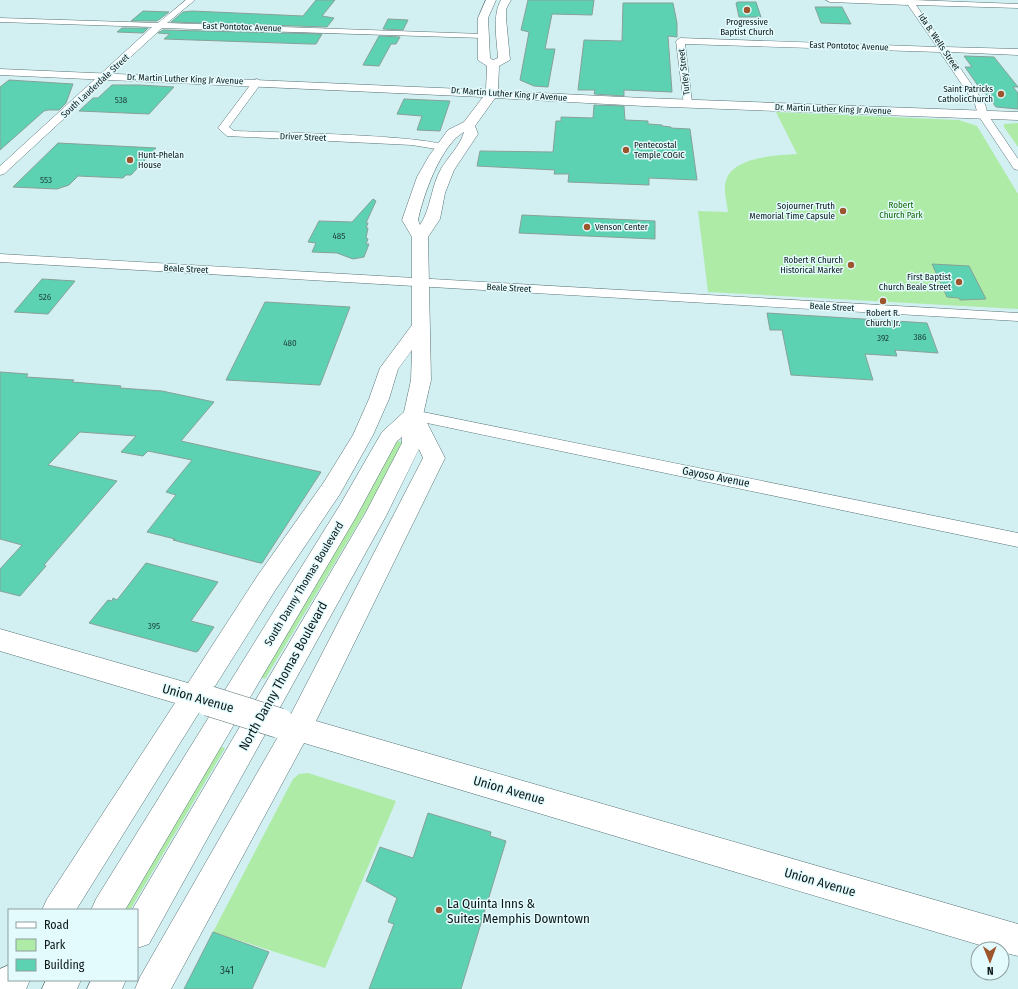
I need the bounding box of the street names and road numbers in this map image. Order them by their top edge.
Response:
street label: Ida B. Wells Street [916,12,962,72]
street label: East Pontotoc Avenue [202,21,282,33]
street label: East Pontotoc Avenue [809,40,889,52]
street label: Turley Street [676,48,692,96]
street label: South Lauderdale Street [59,52,131,120]
street label: Dr. Martin Luther King Jr Avenue [127,72,244,86]
street label: Dr. Martin Luther King Jr Avenue [451,85,568,103]
street label: Dr. Martin Luther King Jr Avenue [775,102,892,116]
street label: Driver Street [280,131,326,143]
street label: Beale Street [163,263,209,275]
street label: Beale Street [486,282,532,294]
street label: Beale Street [809,301,855,313]
street label: Gayoso Avenue [681,464,751,490]
street label: South Danny Thomas Boulevard [262,519,346,649]
street label: North Danny Thomas Boulevard [236,599,330,753]
street label: Union Avenue [161,681,235,715]
street label: Union Avenue [472,773,546,807]
street label: Union Avenue [783,865,857,899]

